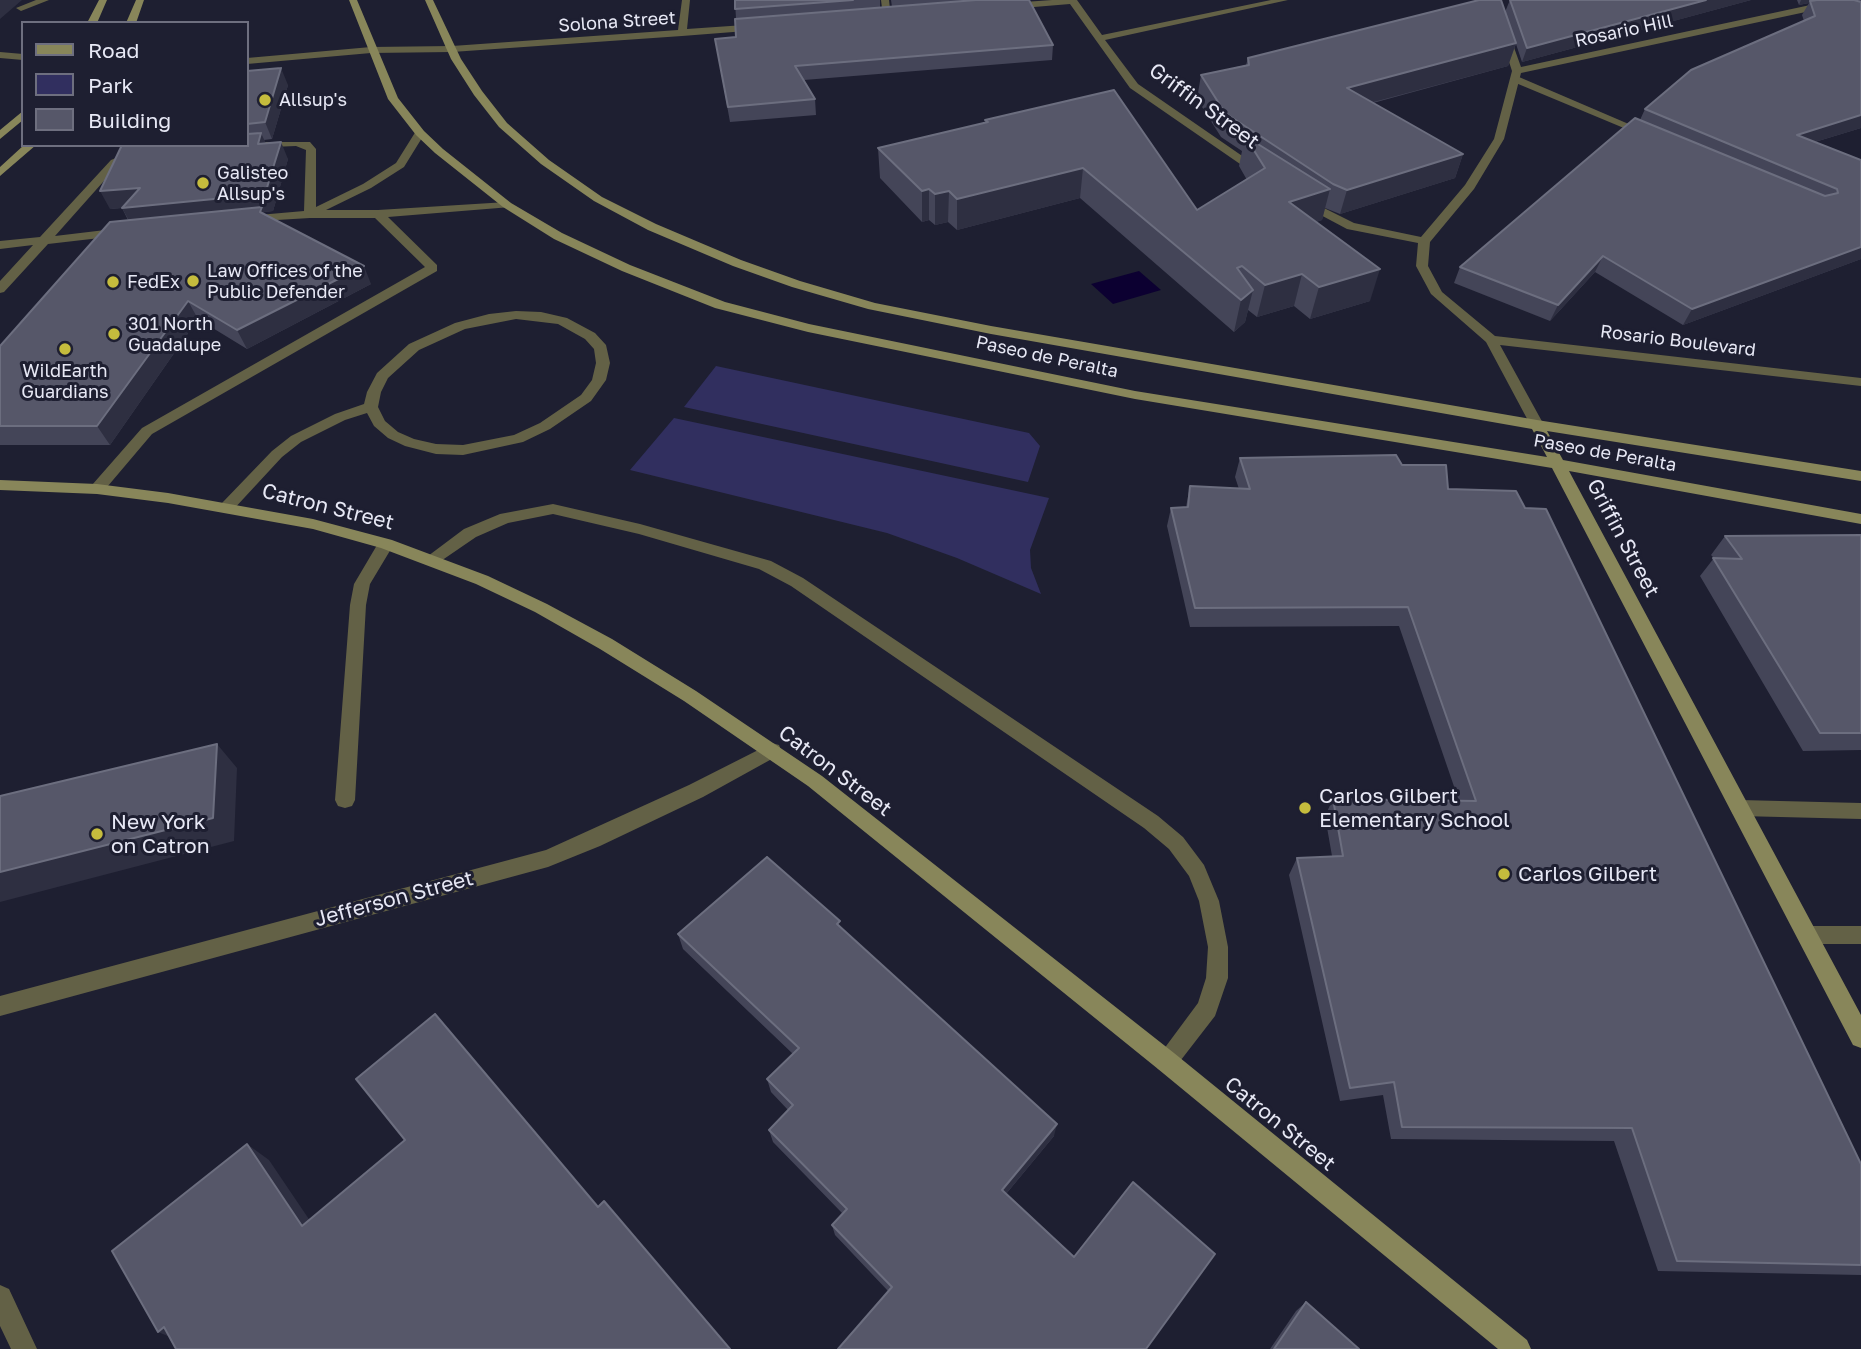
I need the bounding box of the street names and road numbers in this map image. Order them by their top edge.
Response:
street label: Solona Street [558,7,676,37]
street label: Rosario Hill [1573,10,1675,52]
street label: Griffin Street [1144,58,1264,154]
street label: Rosario Boulevard [1599,321,1757,361]
street label: Paseo de Peralta [974,331,1120,383]
street label: Paseo de Peralta [1532,430,1678,476]
street label: Griffin Street [1581,475,1665,601]
street label: Catron Street [259,478,397,536]
street label: Catron Street [773,720,897,822]
street label: Jefferson Street [312,866,476,932]
street label: Catron Street [1220,1072,1340,1176]

